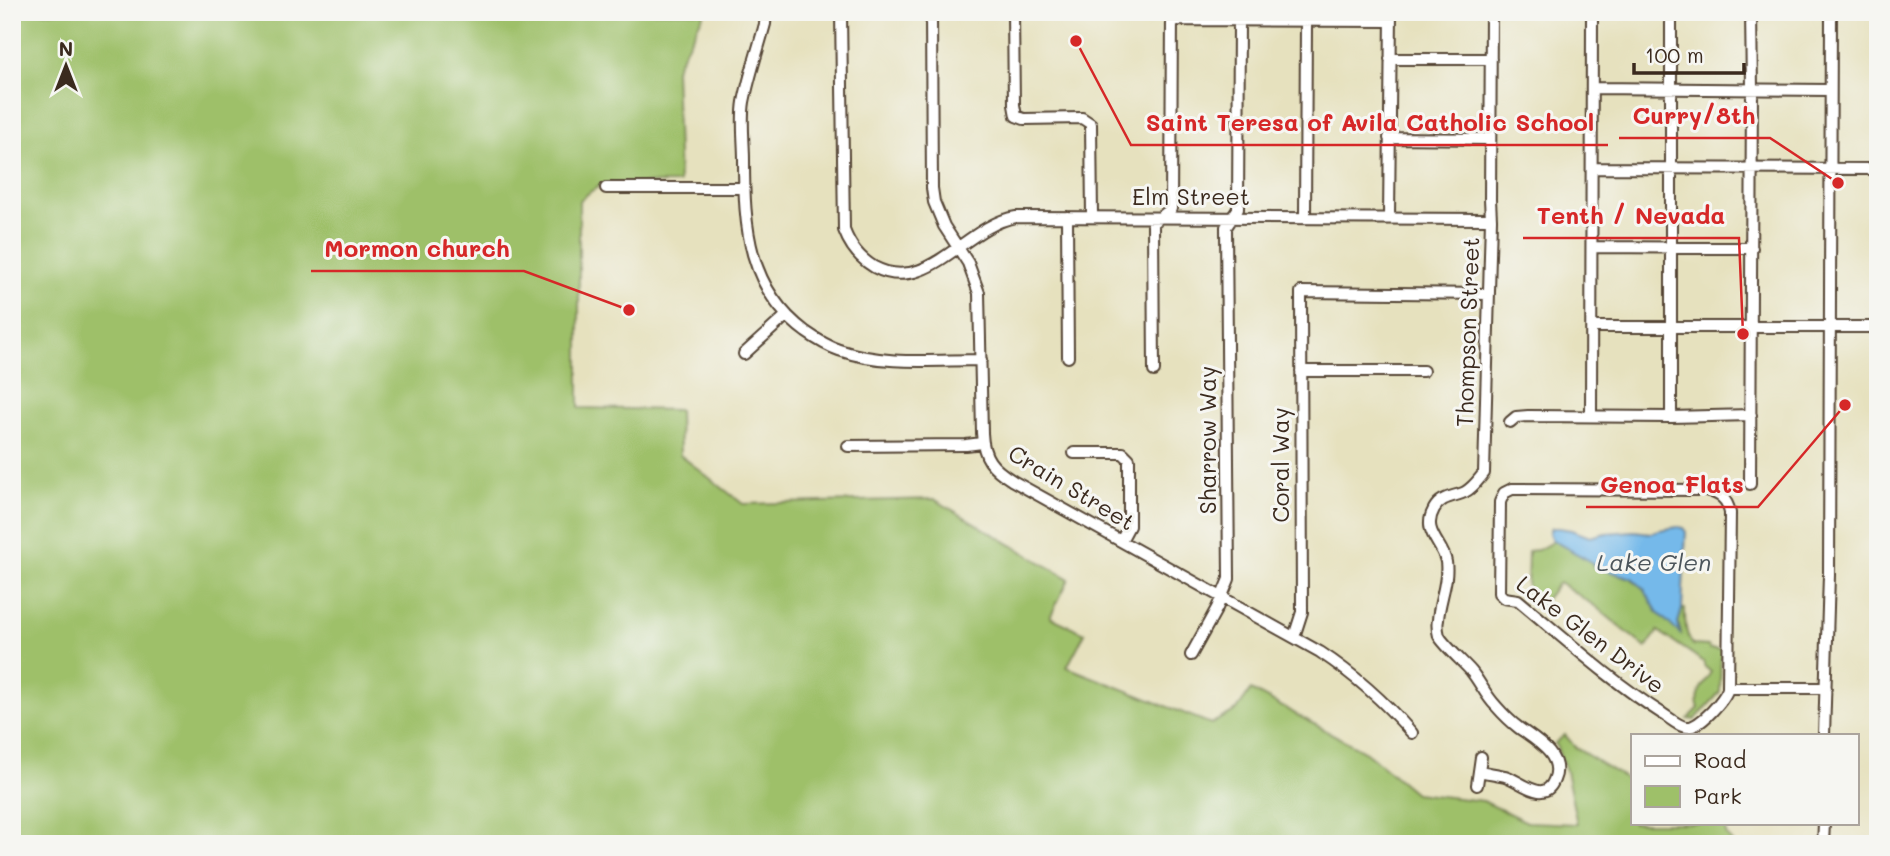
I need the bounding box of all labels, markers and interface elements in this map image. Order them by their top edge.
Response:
north arrow [32,32,102,102]
scale bar [1634,32,1745,76]
text: N [59,36,73,61]
text: 100 m [1645,41,1704,68]
callout: Curry/8th [1619,93,1770,138]
text: Curry/8th [1632,99,1756,130]
callout: Saint Teresa of Avila Catholic School [1131,100,1608,145]
text: Saint Teresa of Avila Catholic School [1146,106,1594,137]
street label: Elm Street [1132,181,1250,211]
callout: Tenth / Nevada [1523,193,1739,238]
text: Tenth / Nevada [1537,199,1725,230]
callout: Mormon church [311,226,524,271]
text: Mormon church [324,232,510,263]
street label: Thompson Street [1449,236,1485,428]
street label: Sharrow Way [1192,366,1222,514]
street label: Coral Way [1265,407,1295,523]
street label: Crain Street [1003,437,1141,537]
callout: Genoa Flats [1586,462,1758,507]
text: Genoa Flats [1600,468,1744,499]
water label: Lake Glen [1597,546,1711,577]
street label: Lake Glen Drive [1511,568,1671,700]
legend [1631,734,1858,824]
text: Road [1694,746,1746,773]
text: Park [1694,782,1742,809]

